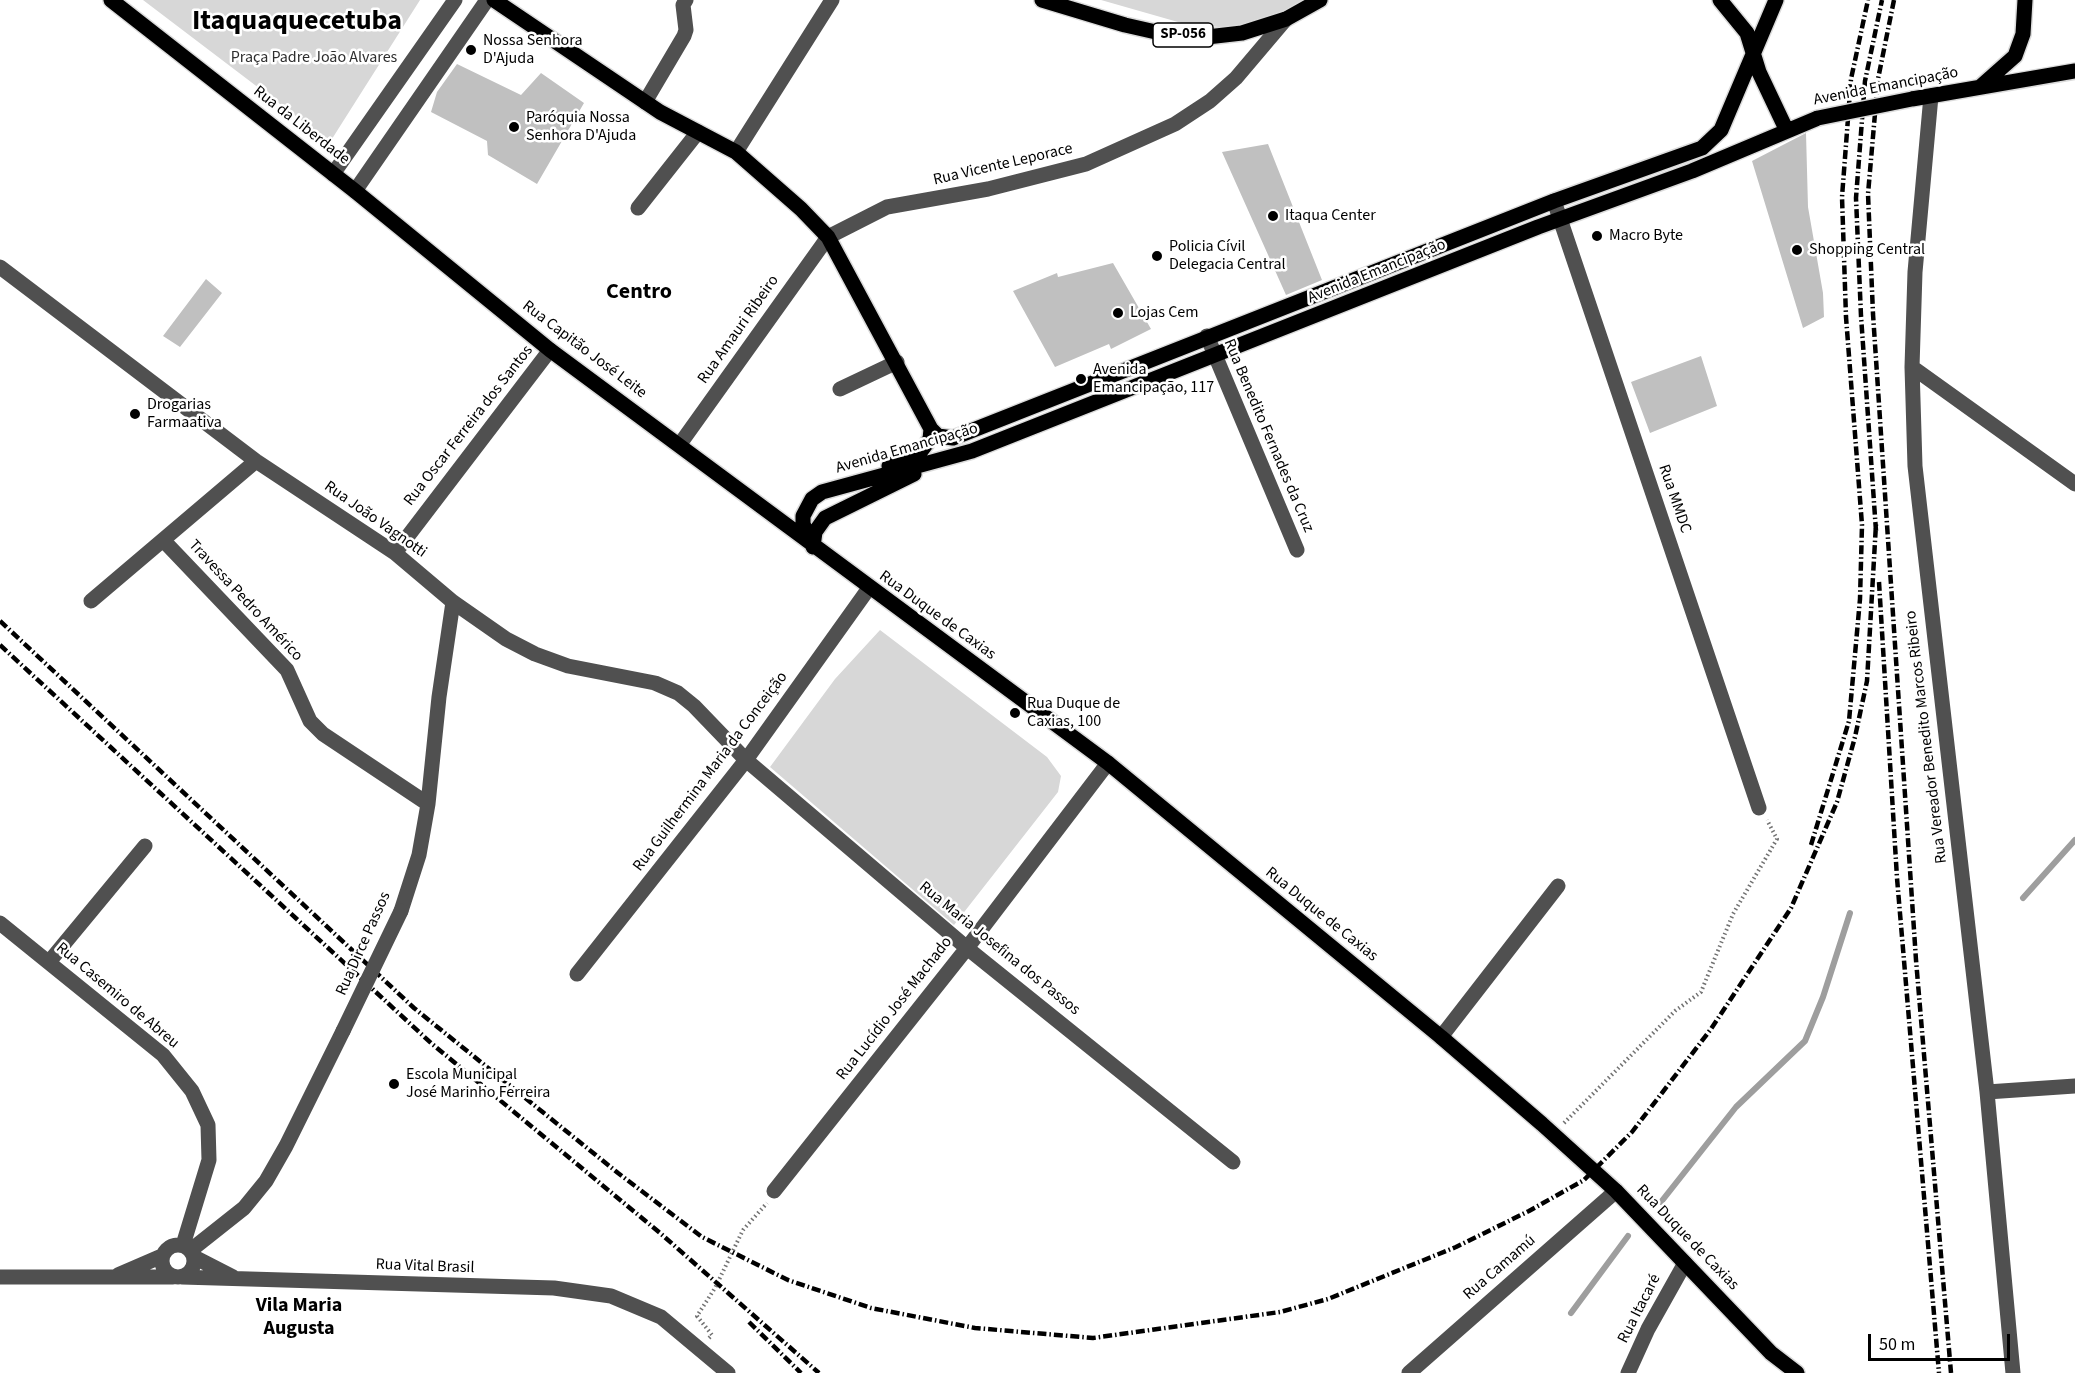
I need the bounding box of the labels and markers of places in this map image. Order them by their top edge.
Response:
place label: Nossa Senhora D'Ajuda [483,31,583,69]
marker: Nossa Senhora D'Ajuda [464,43,478,57]
place label: Paróquia Nossa Senhora D'Ajuda [526,108,636,146]
marker: Paróquia Nossa Senhora D'Ajuda [507,120,521,134]
place label: Itaqua Center [1285,206,1376,226]
marker: Itaqua Center [1266,209,1280,223]
place label: Macro Byte [1609,226,1683,246]
marker: Macro Byte [1590,229,1604,243]
place label: Policia Cívil Delegacia Central [1169,237,1286,275]
place label: Shopping Central [1809,240,1925,260]
marker: Shopping Central [1790,243,1804,257]
marker: Policia Cívil Delegacia Central [1150,249,1164,263]
place label: Lojas Cem [1130,303,1199,323]
marker: Lojas Cem [1111,306,1125,320]
place label: Avenida Emancipação, 117 [1093,360,1214,398]
marker: Avenida Emancipação, 117 [1074,372,1088,386]
place label: Drogarias Farmaativa [147,395,222,433]
marker: Drogarias Farmaativa [128,407,142,421]
place label: Rua Duque de Caxias, 100 [1027,694,1120,732]
marker: Rua Duque de Caxias, 100 [1008,706,1022,720]
place label: Escola Municipal José Marinho Ferreira [406,1065,550,1103]
marker: Escola Municipal José Marinho Ferreira [387,1077,401,1091]

